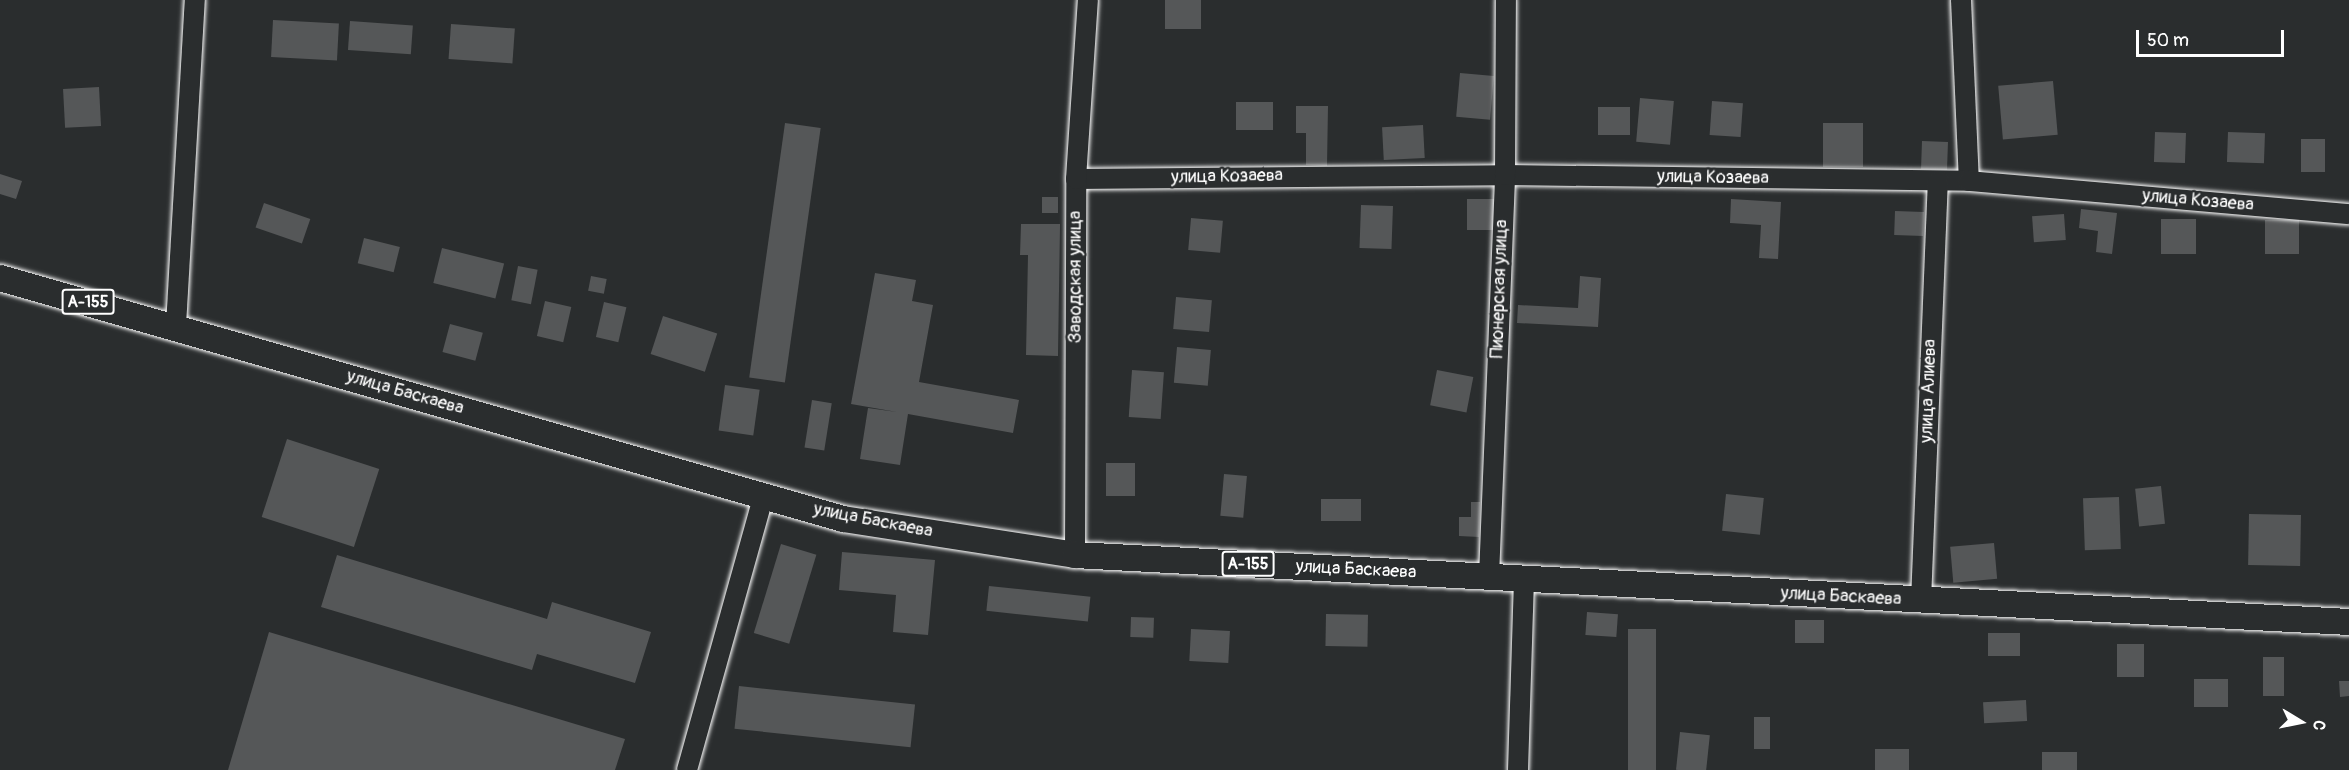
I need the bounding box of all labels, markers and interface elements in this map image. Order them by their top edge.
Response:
scale bar [2139,18,2288,56]
text: 50 m [2147,29,2189,52]
street label: улица Козаева [1171,165,1283,189]
street label: улица Козаева [1657,166,1769,190]
street label: улица Козаева [2141,185,2255,217]
street label: Заводская улица [1065,211,1087,343]
street label: Пионерская улица [1487,219,1513,359]
road number: А-155 [61,289,115,315]
street label: улица Алиева [1916,339,1942,443]
street label: улица Баскаева [344,366,466,420]
street label: улица Баскаева [812,499,934,543]
road number: А-155 [1221,551,1275,577]
street label: улица Баскаева [1295,556,1417,584]
street label: улица Баскаева [1780,583,1902,611]
north arrow [2271,692,2331,752]
text: С [2308,719,2329,732]

